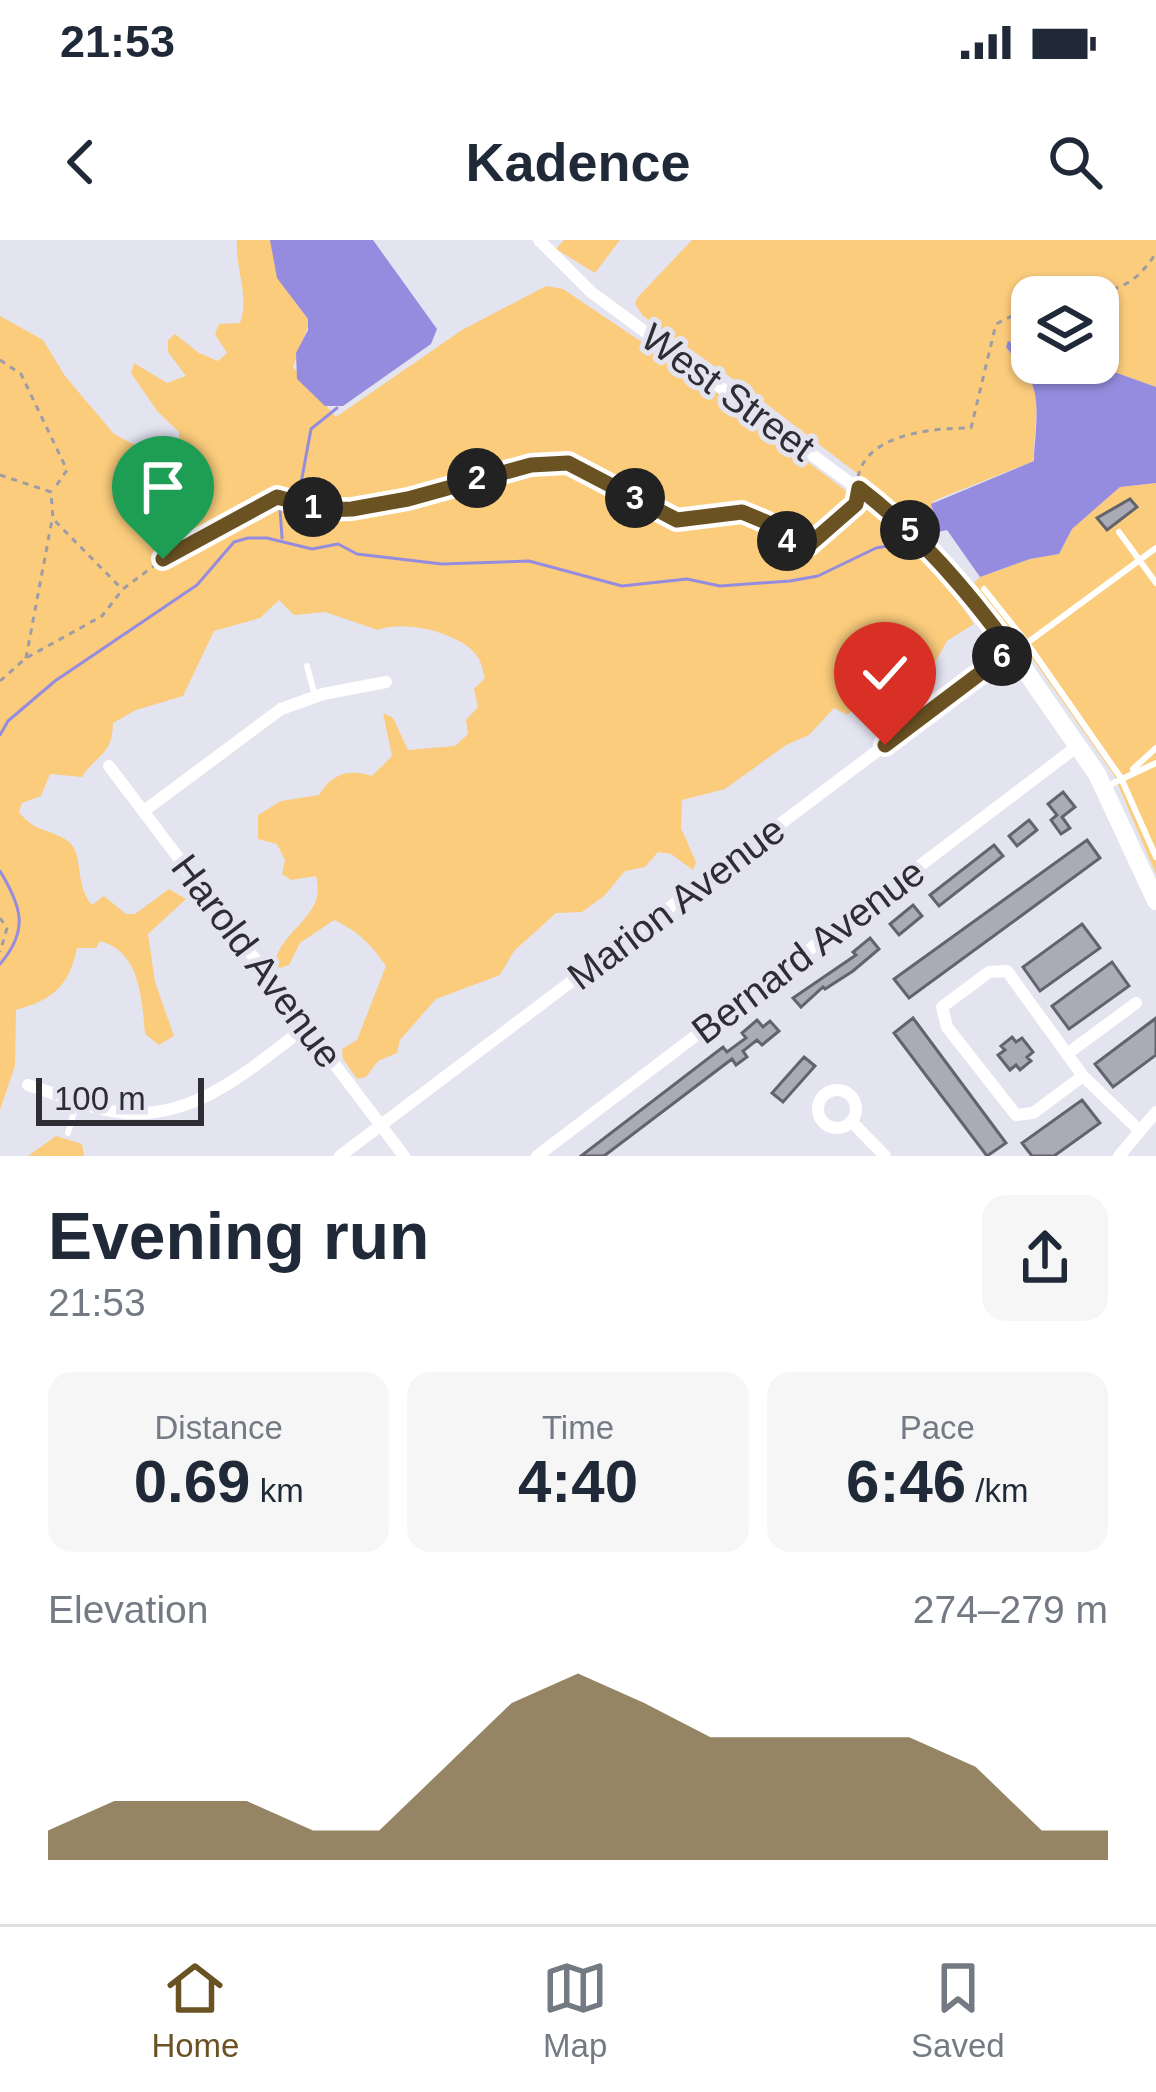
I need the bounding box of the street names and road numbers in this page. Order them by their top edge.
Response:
street label: West Street [633,315,823,469]
street label: Marion Avenue [559,808,793,998]
street label: Harold Avenue [163,846,351,1076]
street label: Bernard Avenue [684,850,932,1052]

